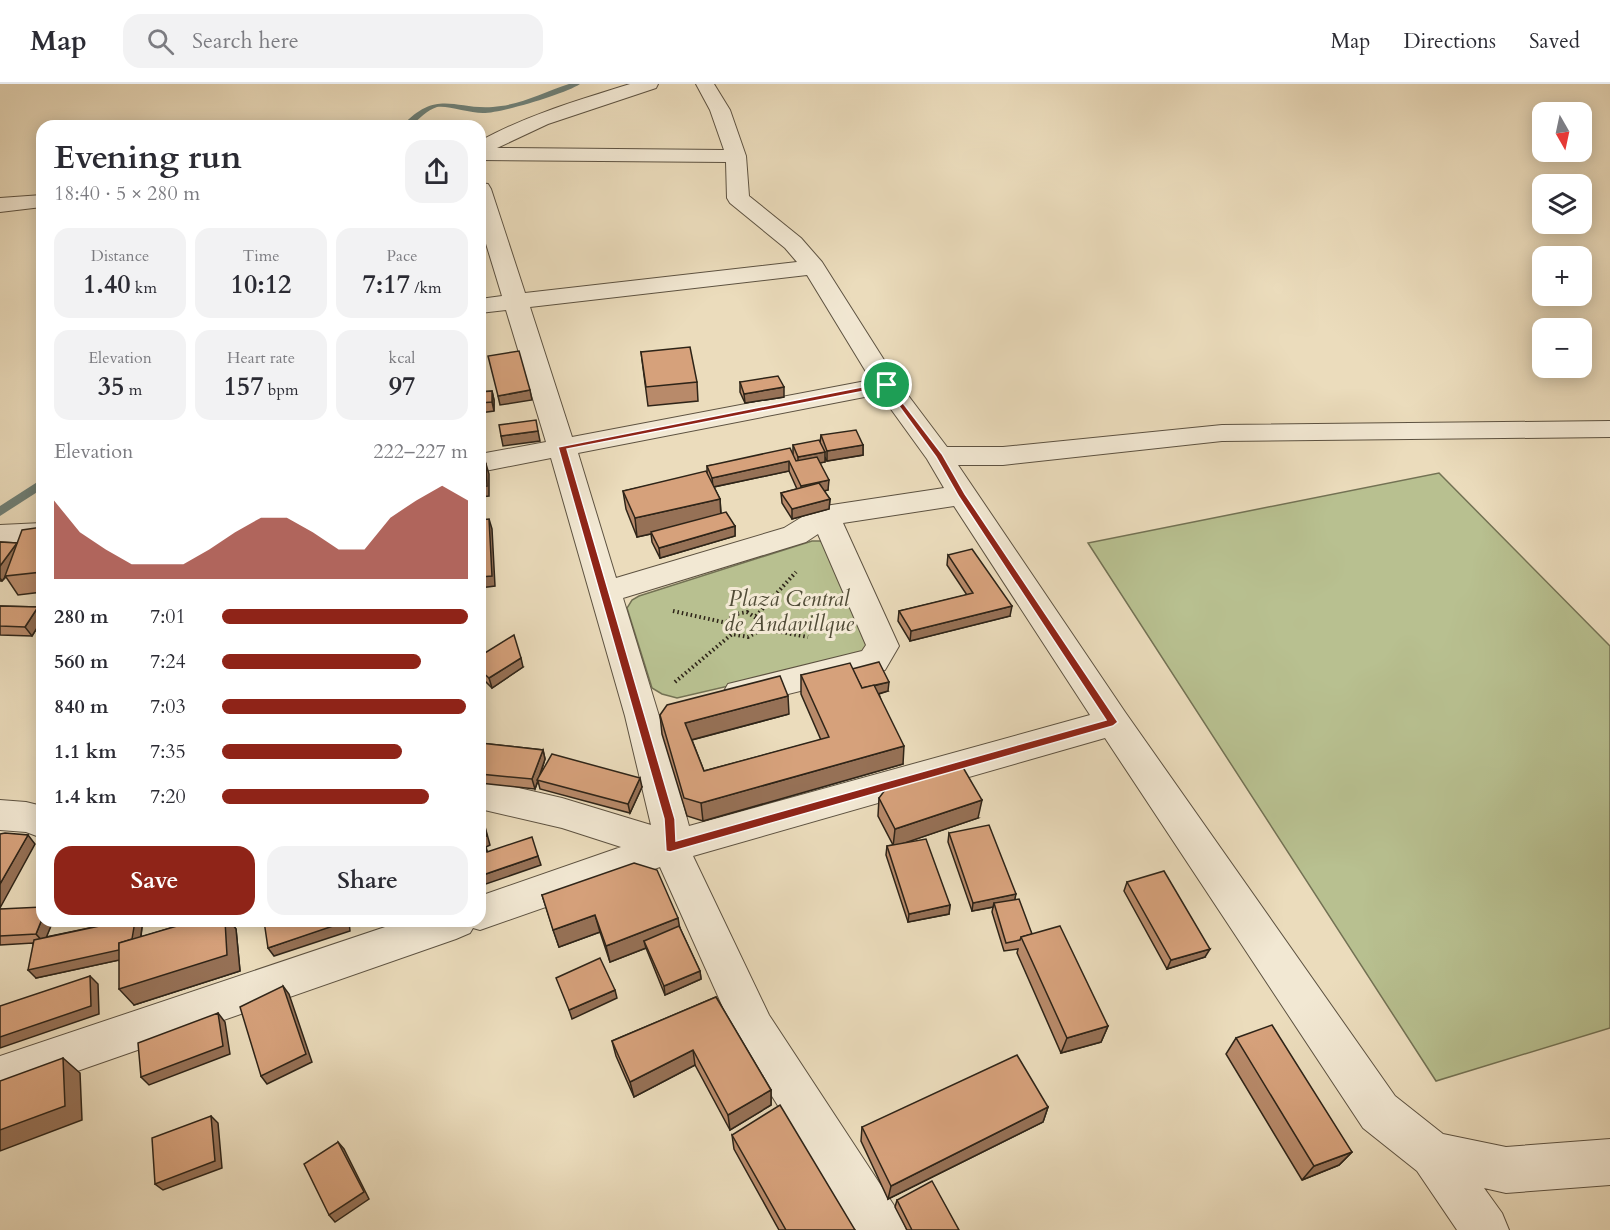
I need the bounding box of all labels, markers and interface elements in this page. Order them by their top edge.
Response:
search box [123,14,543,68]
text: Map [30,22,87,60]
icon: search [144,25,177,58]
text: Search here [192,26,299,56]
text: Map [1330,27,1370,56]
text: Directions [1403,27,1496,56]
text: Saved [1529,27,1580,56]
north arrow [1532,102,1592,162]
map controls [1532,102,1592,378]
text: Evening run [54,135,242,180]
button: share [405,140,468,203]
button: layers [1532,174,1592,234]
text: 18:40 · 5 × 280 m [54,180,200,207]
text: Distance [91,245,149,267]
text: Time [242,245,280,267]
text: Pace [387,245,417,267]
button: + [1532,246,1592,306]
text: 1.40 [83,267,131,302]
text: 10:12 [231,267,291,302]
text: 7:17 [362,267,410,302]
text: km [131,277,157,299]
text: /km [410,277,442,299]
button: − [1532,318,1592,378]
text: Elevation [88,347,152,369]
text: Heart rate [227,347,295,369]
text: kcal [389,347,415,369]
pin [861,359,912,410]
icon: arrive [870,368,903,401]
text: 35 [98,369,124,404]
text: 157 [224,369,264,404]
text: 97 [389,369,415,404]
text: m [124,379,142,401]
text: bpm [264,379,298,401]
text: Elevation [54,438,133,465]
text: 222–227 m [373,438,468,465]
park label: Plaza Central de Andavillque [724,584,855,639]
text: 280 m [54,603,109,630]
text: 7:01 [150,603,186,630]
text: 560 m [54,648,109,675]
text: 7:24 [150,648,186,675]
text: 840 m [54,693,109,720]
text: 7:03 [150,693,186,720]
text: 1.1 km [54,738,117,765]
text: 7:35 [150,738,186,765]
text: 1.4 km [54,783,117,810]
text: 7:20 [150,783,186,810]
button: Save [54,846,255,915]
button: Share [267,846,468,915]

